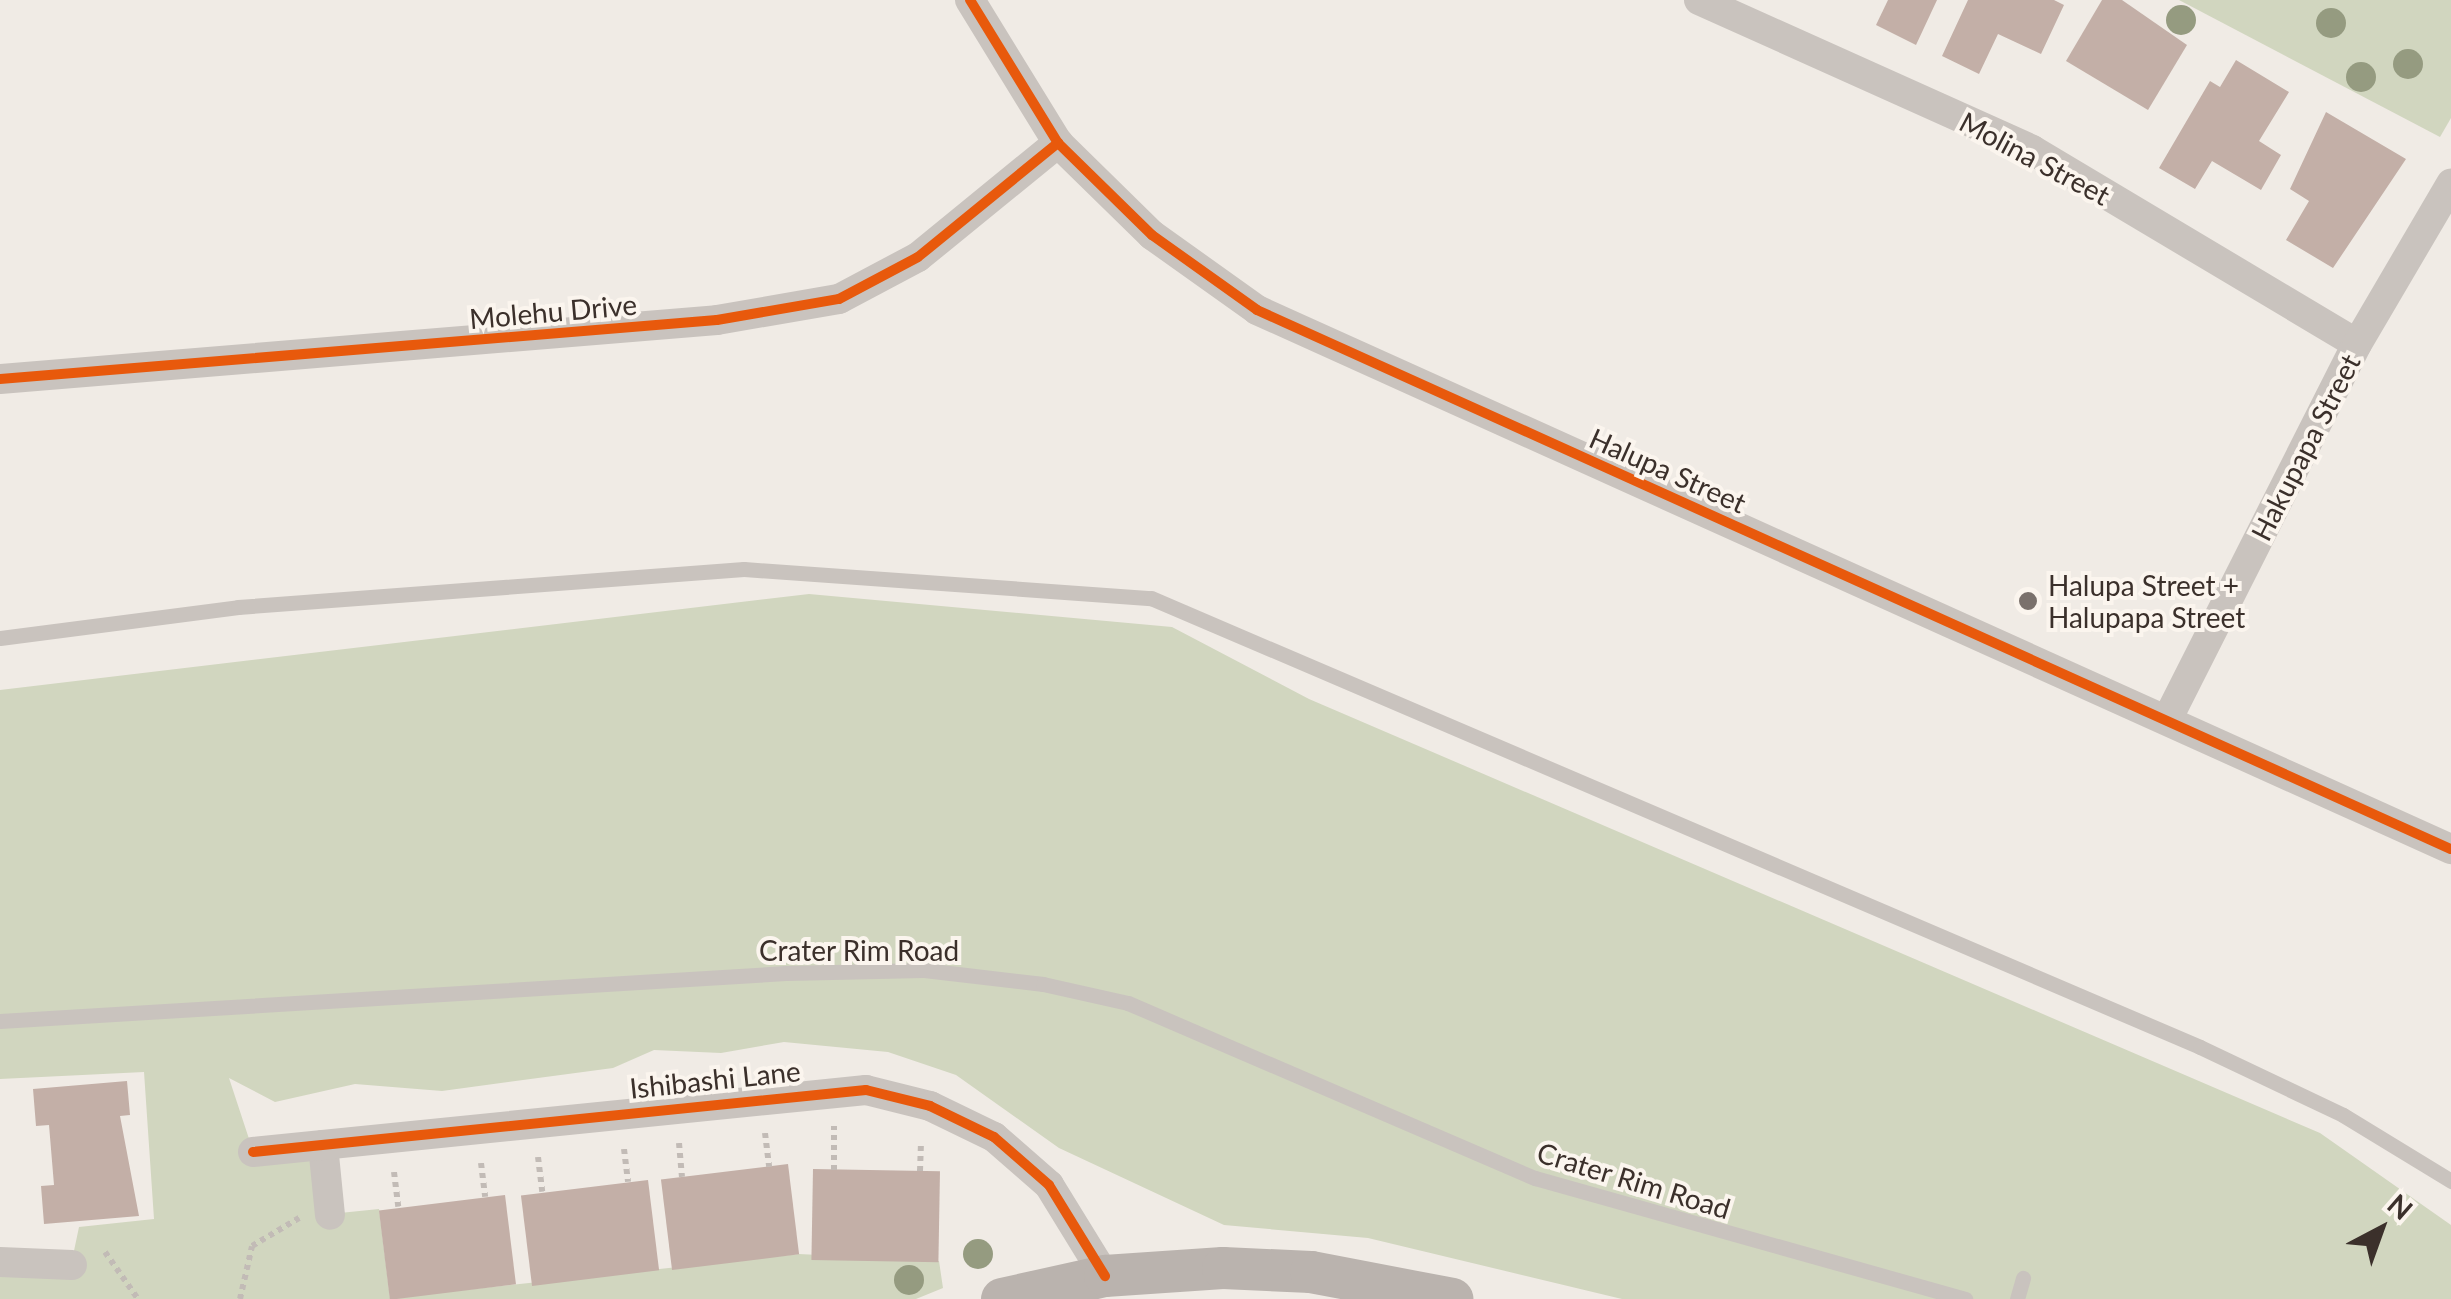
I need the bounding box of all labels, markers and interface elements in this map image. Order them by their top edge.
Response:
street label: Molina Street [1954,104,2116,212]
street label: Molehu Drive [468,287,638,335]
street label: Hakupapa Street [2244,348,2366,546]
street label: Halupa Street [1585,421,1751,519]
place label: Halupa Street + Halupapa Street [2048,568,2245,634]
marker: Halupa Street + Halupapa Street [2017,590,2039,612]
street label: Crater Rim Road [759,933,959,967]
street label: Ishibashi Lane [628,1053,802,1105]
street label: Crater Rim Road [1533,1135,1735,1225]
north arrow [2331,1179,2431,1279]
text: N [2381,1186,2420,1226]

